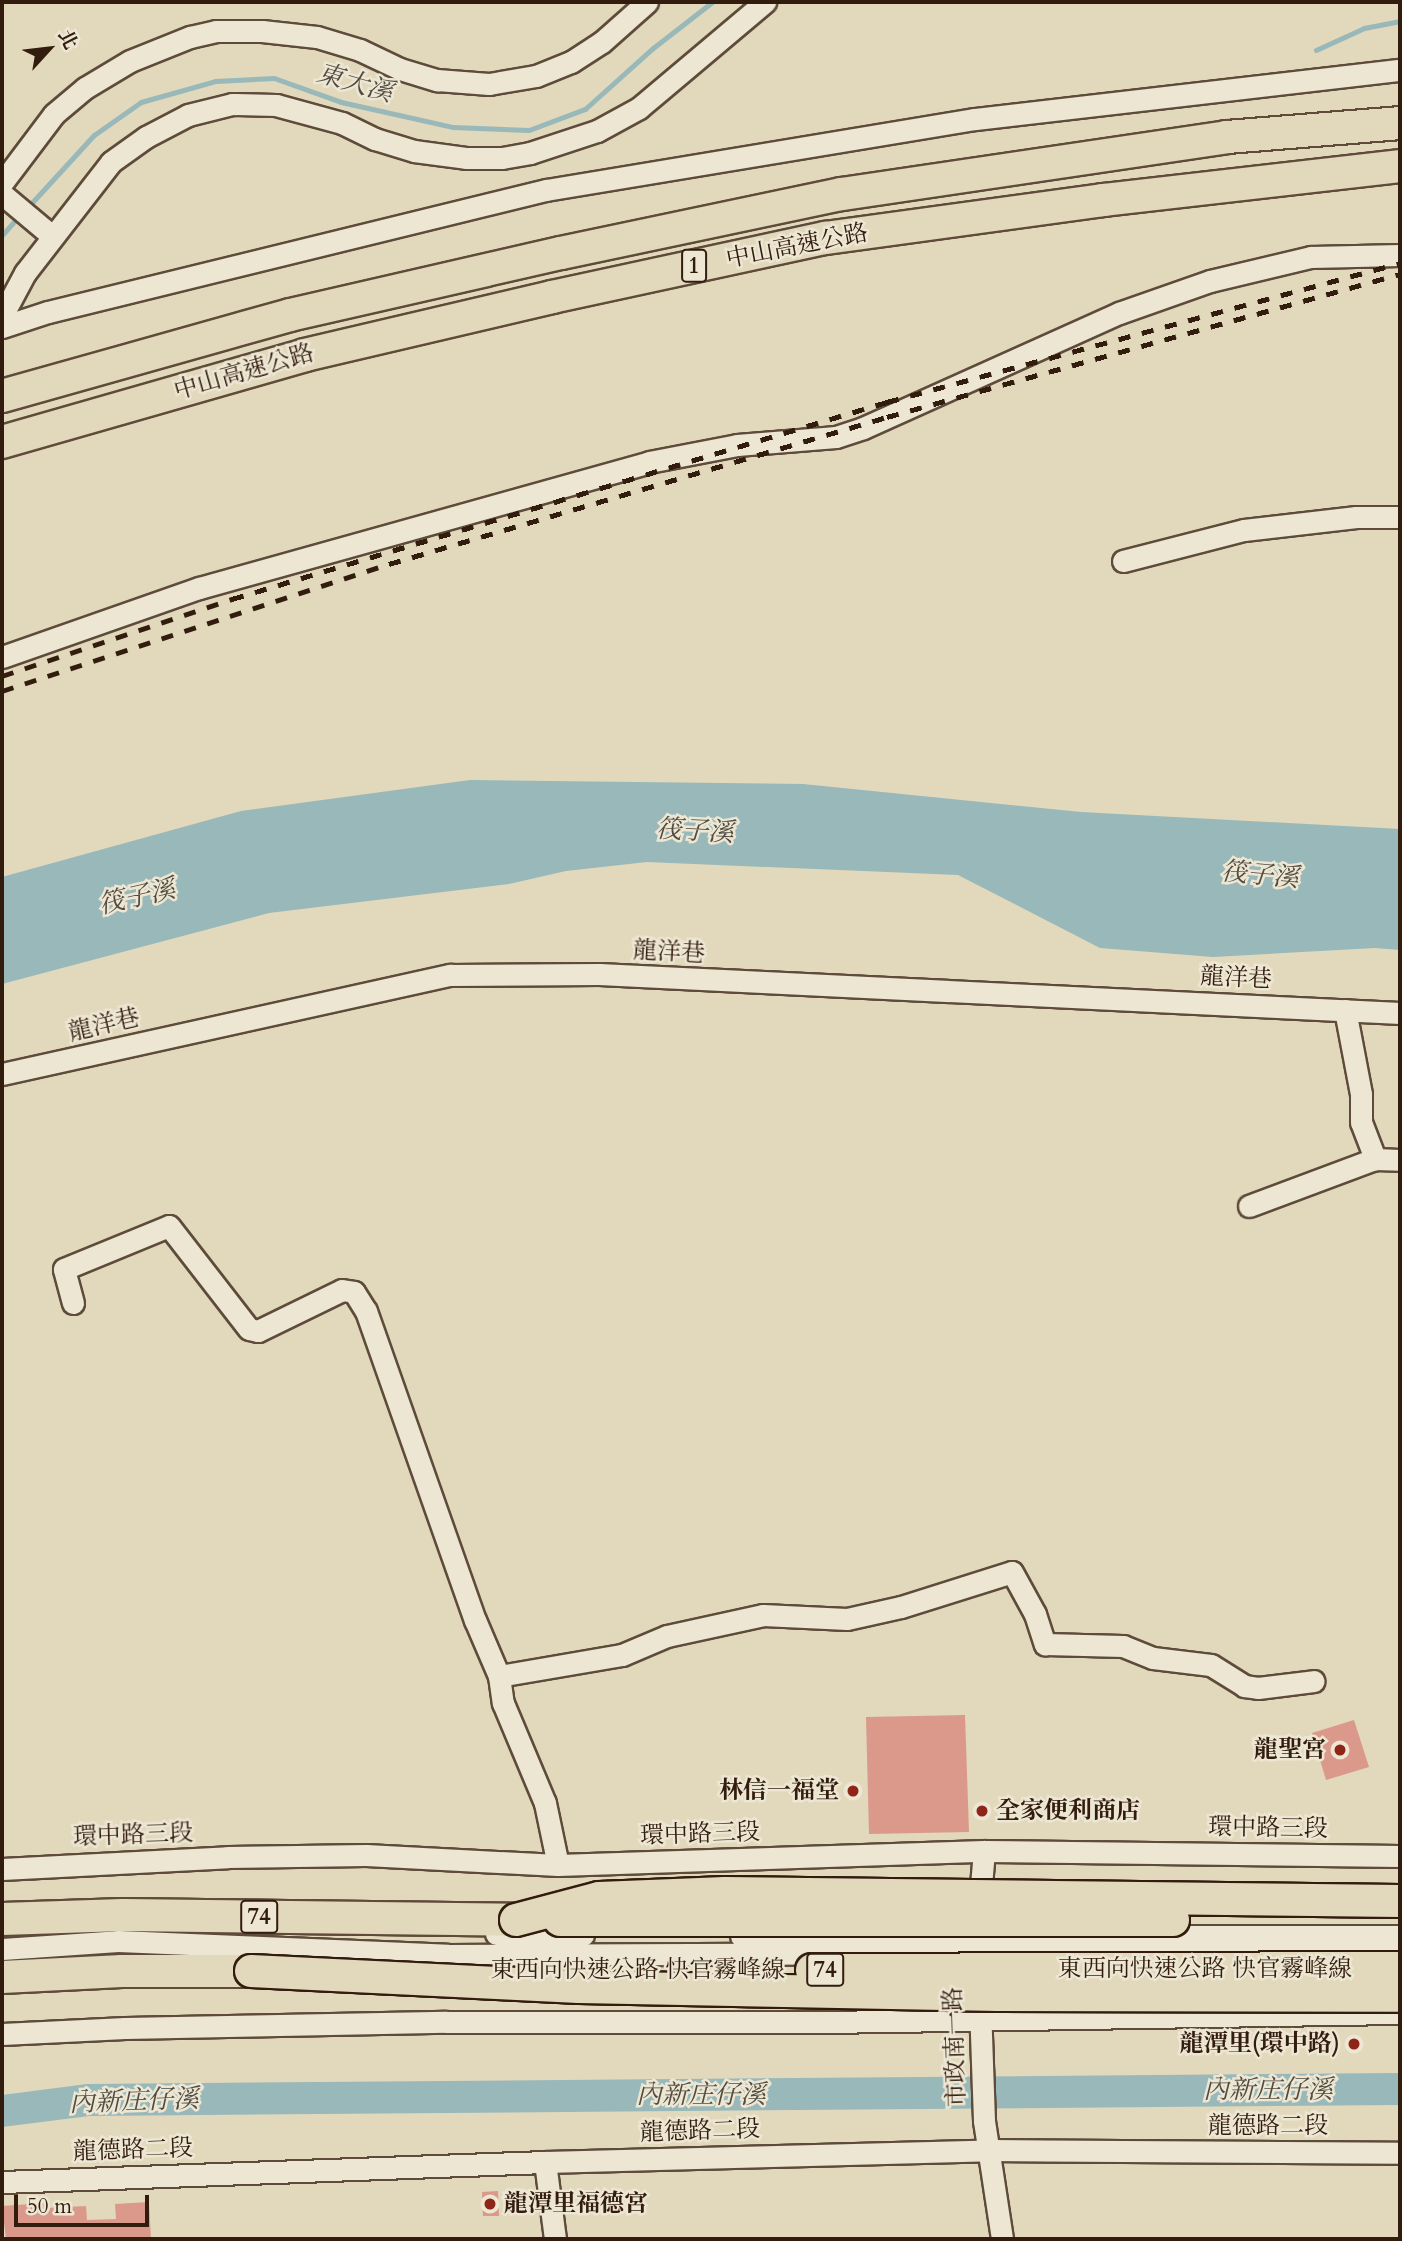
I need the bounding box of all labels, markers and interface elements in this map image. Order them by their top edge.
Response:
north arrow [14,14,84,84]
text: 北 [52,25,84,54]
water label: 東大溪 [313,57,397,109]
street label: 中山高速公路 [724,218,870,274]
road number: 1 [680,246,708,286]
street label: 中山高速公路 [171,338,317,406]
water label: 筏子溪 [655,813,735,849]
water label: 筏子溪 [1220,856,1300,894]
water label: 筏子溪 [95,873,179,921]
street label: 龍洋巷 [632,936,706,968]
street label: 龍洋巷 [1199,962,1273,994]
street label: 龍洋巷 [66,1003,142,1047]
place label: 龍聖宮 [1254,1736,1326,1764]
marker: 龍聖宮 [1332,1742,1348,1758]
place label: 林信一福堂 [719,1777,839,1805]
marker: 林信一福堂 [845,1783,861,1799]
place label: 全家便利商店 [996,1797,1140,1825]
marker: 全家便利商店 [974,1803,990,1819]
street label: 環中路三段 [1208,1813,1328,1843]
street label: 環中路三段 [640,1818,760,1850]
street label: 環中路三段 [73,1819,193,1851]
road number: 74 [240,1898,278,1936]
road number: 74 [806,1951,844,1990]
street label: 東西向快速公路 快官霧峰線 [1058,1955,1352,1983]
street label: 東西向快速公路 快官霧峰線 [491,1956,785,1984]
street label: 市政南一路 [939,1987,971,2107]
place label: 龍潭里(環中路) [1180,2030,1340,2058]
marker: 龍潭里(環中路) [1346,2036,1362,2052]
water label: 內新庄仔溪 [1203,2074,1333,2106]
water label: 內新庄仔溪 [636,2079,766,2111]
water label: 內新庄仔溪 [68,2083,200,2119]
street label: 龍德路二段 [1208,2112,1328,2140]
street label: 龍德路二段 [640,2115,760,2147]
street label: 龍德路二段 [73,2134,193,2166]
scale bar [18,2182,152,2226]
place label: 龍潭里福德宮 [504,2190,648,2218]
text: 50 m [27,2192,72,2221]
marker: 龍潭里福德宮 [482,2196,498,2212]

